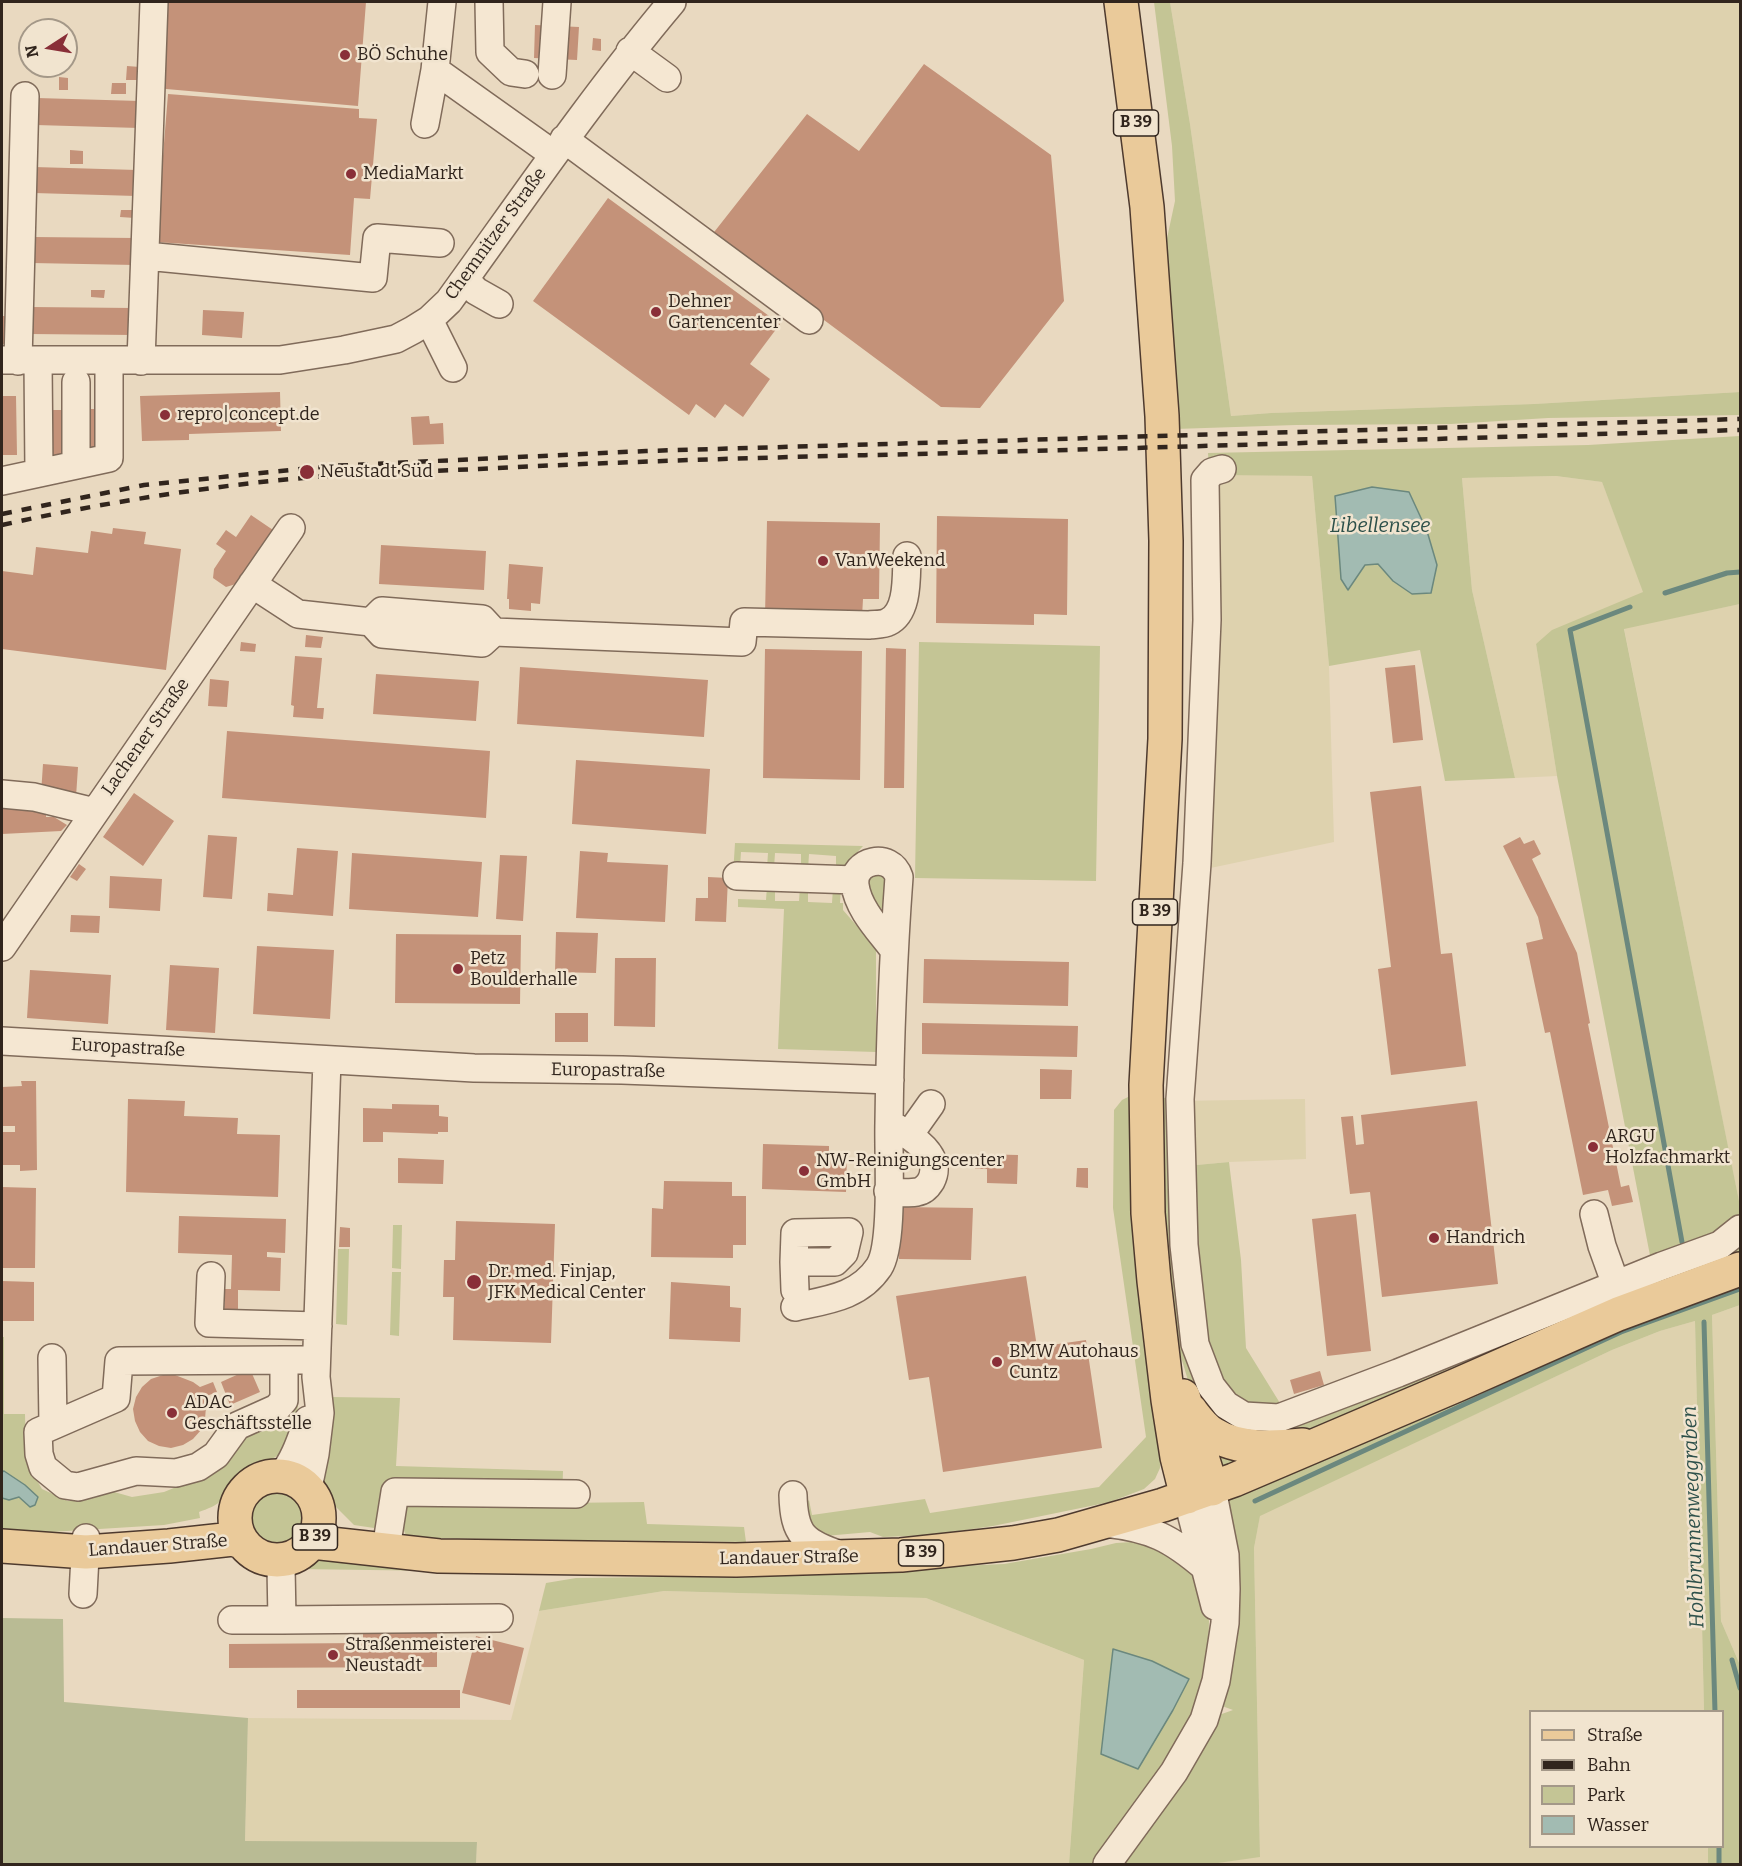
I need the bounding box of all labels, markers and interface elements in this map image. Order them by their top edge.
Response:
north arrow [18,18,78,78]
text: N [21,43,42,59]
place label: BÖ Schuhe [357,44,448,66]
marker: BÖ Schuhe [338,48,352,62]
road number: B 39 [1114,110,1158,136]
place label: MediaMarkt [363,163,464,185]
street label: Chemnitzer Straße [441,164,551,304]
marker: MediaMarkt [344,167,358,181]
place label: Dehner Gartencenter [668,291,781,334]
marker: Dehner Gartencenter [649,305,663,319]
place label: repro|concept.de [177,404,320,426]
marker: repro|concept.de [158,408,172,422]
place label: Neustadt Süd [320,461,433,483]
marker: Neustadt Süd [298,463,316,481]
water label: Libellensee [1330,514,1430,538]
place label: VanWeekend [835,550,945,572]
marker: VanWeekend [816,554,830,568]
street label: Lachener Straße [98,674,194,800]
road number: B 39 [1132,899,1178,925]
place label: Petz Boulderhalle [470,948,577,990]
marker: Petz Boulderhalle [451,962,465,976]
street label: Europastraße [70,1034,186,1062]
street label: Europastraße [551,1059,665,1083]
place label: ARGU Holzfachmarkt [1605,1126,1730,1168]
marker: ARGU Holzfachmarkt [1586,1140,1600,1154]
place label: NW-Reinigungscenter GmbH [816,1150,1004,1192]
marker: NW-Reinigungscenter GmbH [797,1164,811,1178]
place label: Handrich [1446,1227,1525,1249]
marker: Handrich [1427,1231,1441,1245]
place label: Dr. med. Finjap, JFK Medical Center [488,1261,645,1304]
marker: Dr. med. Finjap, JFK Medical Center [465,1273,483,1291]
place label: BMW Autohaus Cuntz [1009,1341,1139,1384]
marker: BMW Autohaus Cuntz [990,1355,1004,1369]
place label: ADAC Geschäftsstelle [184,1392,312,1434]
marker: ADAC Geschäftsstelle [165,1406,179,1420]
water label: Hohlbrunnenweggraben [1678,1406,1710,1628]
road number: B 39 [292,1524,338,1550]
street label: Landauer Straße [88,1530,228,1562]
road number: B 39 [898,1540,944,1566]
street label: Landauer Straße [719,1546,859,1570]
place label: Straßenmeisterei Neustadt [345,1634,492,1676]
marker: Straßenmeisterei Neustadt [326,1648,340,1662]
legend [1529,1710,1724,1848]
text: Straße [1587,1724,1643,1746]
text: Bahn [1587,1754,1631,1776]
text: Park [1587,1784,1625,1806]
text: Wasser [1587,1814,1649,1836]

